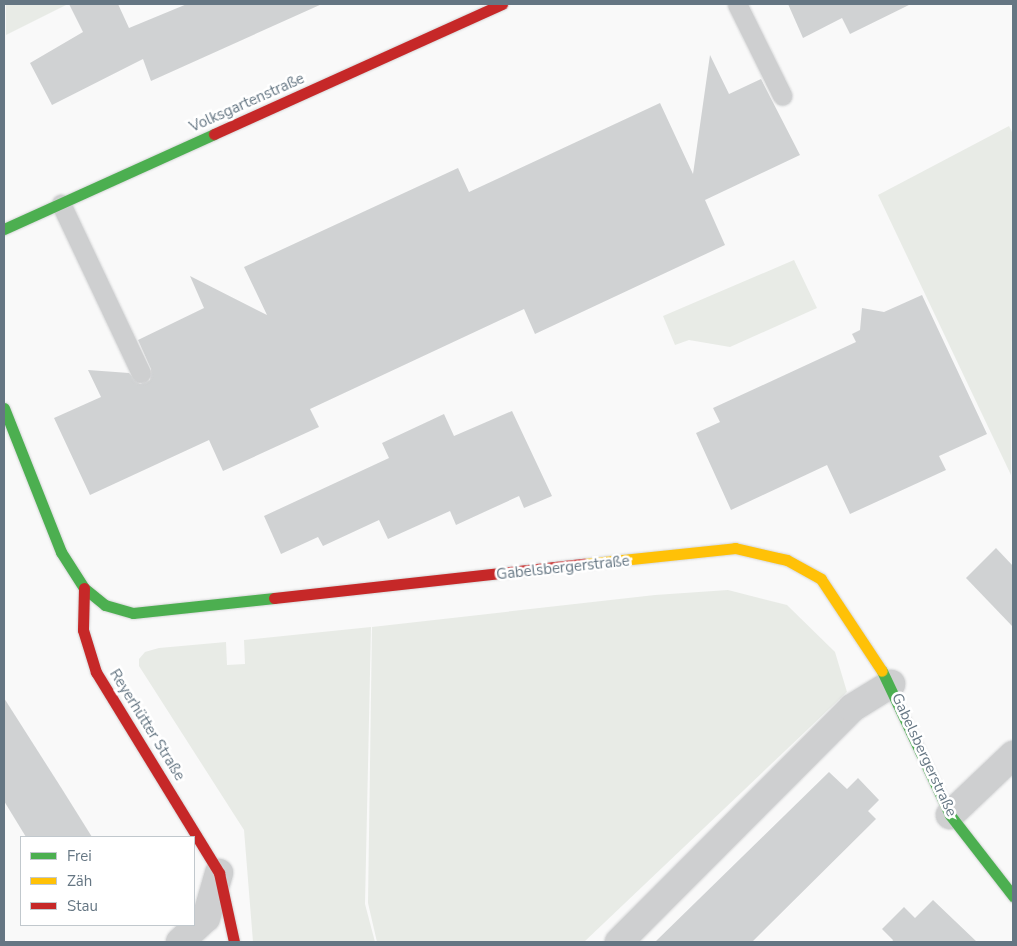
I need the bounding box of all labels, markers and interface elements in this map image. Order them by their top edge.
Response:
street label: Volksgartenstraße [187,70,307,136]
street label: Gabelsbergerstraße [495,552,631,584]
street label: Reyerhütter Straße [105,666,189,784]
street label: Gabelsbergerstraße [888,690,960,820]
legend [20,836,195,926]
text: Frei [67,846,92,866]
text: Zäh [67,871,92,891]
text: Stau [67,896,98,916]

